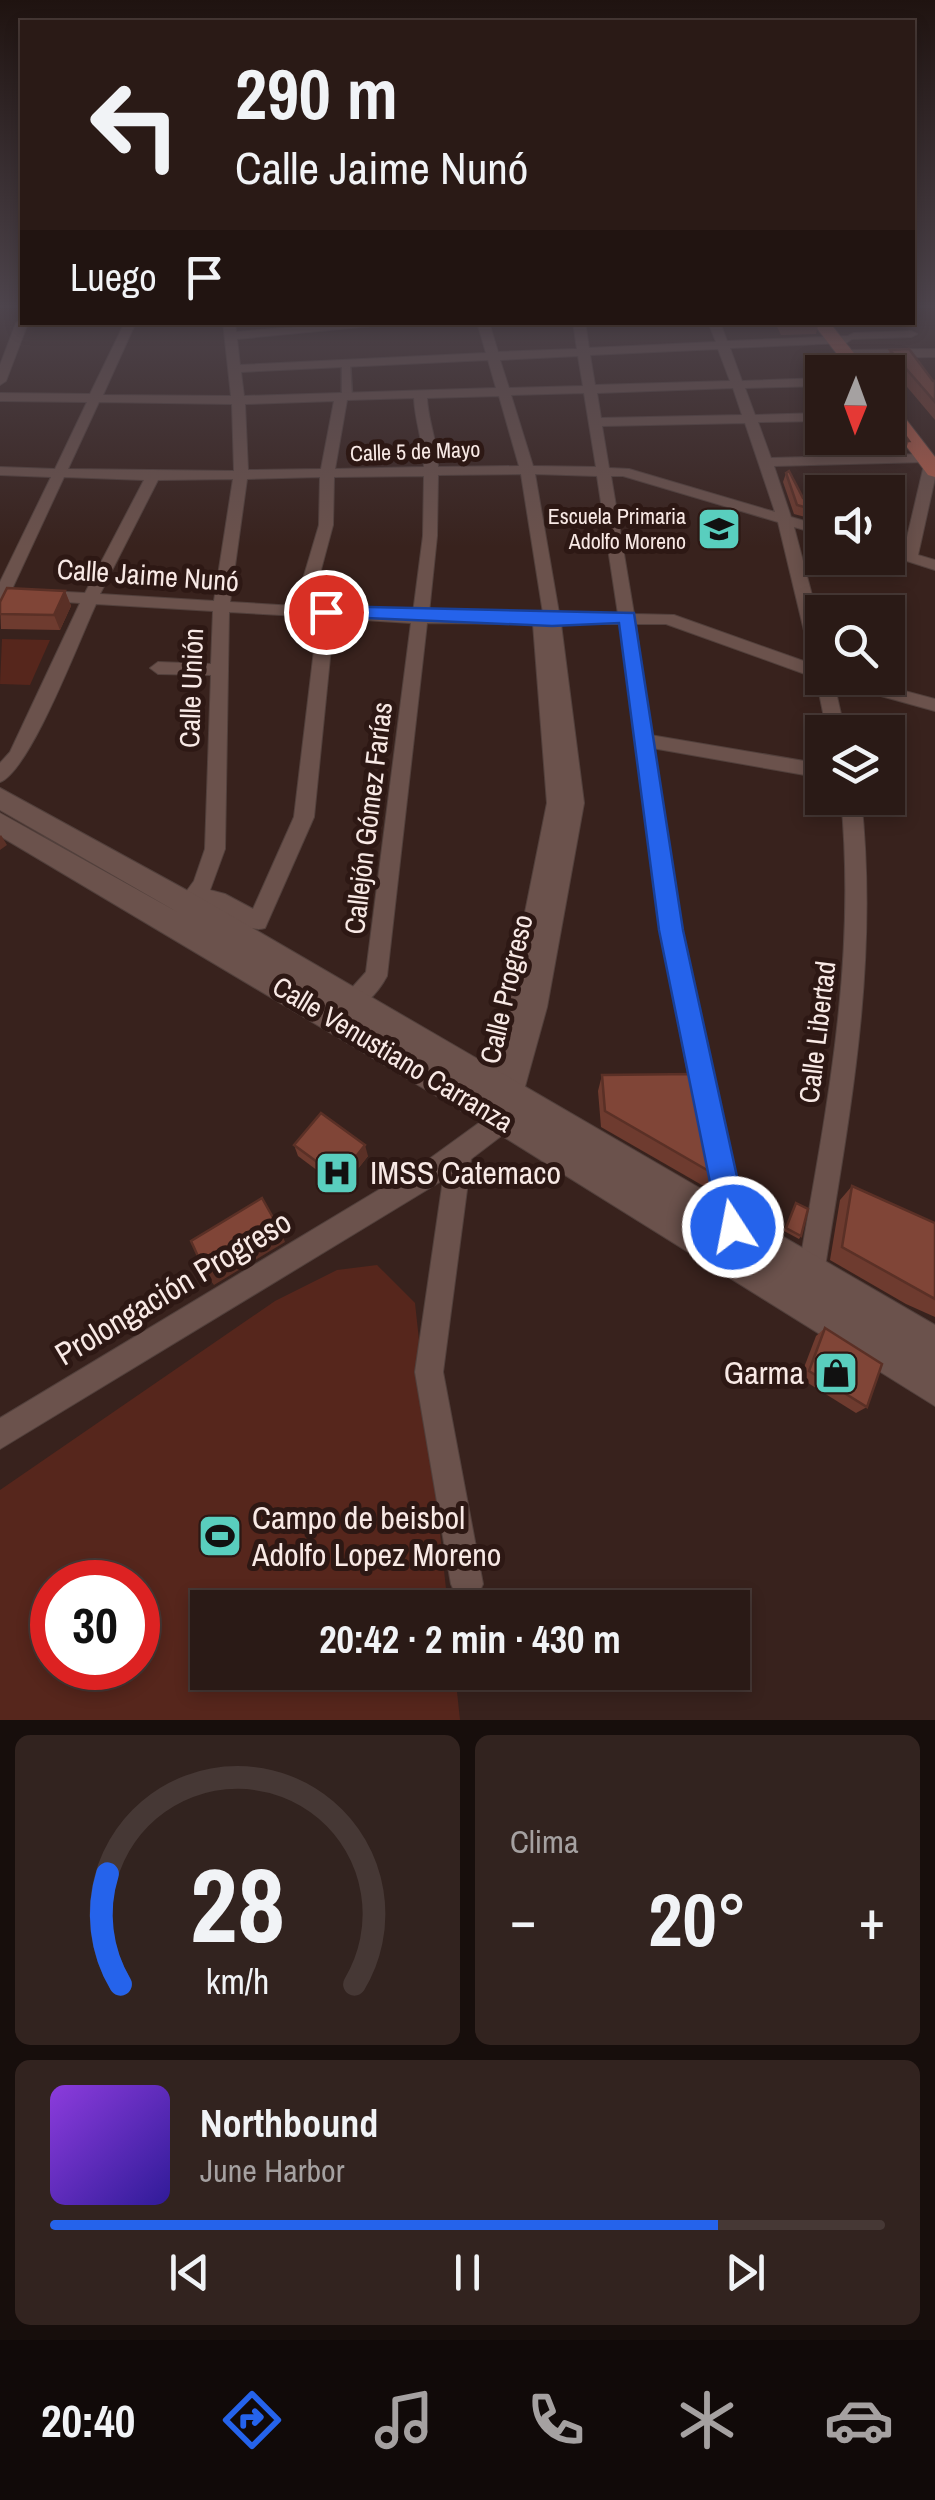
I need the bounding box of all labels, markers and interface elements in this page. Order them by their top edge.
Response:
text: 290 m [235,47,398,141]
icon: left [70,60,200,190]
text: Calle Jaime Nunó [235,137,528,198]
icon: arrive [177,250,232,305]
text: Luego [70,252,157,303]
north arrow [805,355,905,455]
map controls [805,355,905,815]
street label: Calle 5 de Mayo [349,434,481,468]
button: sound [805,475,905,575]
place label: Escuela Primaria Adolfo Moreno [548,501,686,556]
school or university icon: Escuela Primaria Adolfo Moreno [696,506,742,552]
street label: Calle Jaime Nunó [56,550,240,600]
pin [284,570,369,655]
icon: arrive [299,585,354,640]
button: search [805,595,905,695]
street label: Calle Unión [170,627,212,749]
street label: Callejón Gómez Farías [335,700,401,936]
button: layers [805,715,905,815]
street label: Calle Progreso [470,911,542,1067]
street label: Calle Libertad [789,959,845,1105]
street label: Calle Venustiano Carranza [266,967,521,1141]
hospital icon: IMSS Catemaco [314,1150,360,1196]
place label: IMSS Catemaco [370,1151,561,1194]
position arrow [681,1175,785,1279]
street label: Prolongación Progreso [47,1200,299,1375]
shop icon: Garma [813,1350,859,1396]
place label: Garma [724,1351,804,1394]
place label: Campo de beisbol Adolfo Lopez Moreno [251,1496,501,1576]
sports icon: Campo de beisbol Adolfo Lopez Moreno [197,1513,243,1559]
speed limit sign: 30 [30,1560,160,1690]
text: 20:42 · 2 min · 430 m [319,1614,621,1665]
text: Clima [510,1820,579,1863]
text: 28 [190,1834,285,1974]
text: 20° [648,1868,747,1969]
text: − [510,1882,536,1956]
text: + [859,1882,885,1956]
text: km/h [206,1957,269,2005]
text: Northbound [200,2098,378,2149]
text: June Harbor [200,2149,344,2192]
icon: previous [162,2245,217,2300]
icon: pause [440,2245,495,2300]
icon: next [718,2245,773,2300]
icon: directions [217,2385,287,2455]
icon: music [369,2385,439,2455]
icon: phone [521,2385,591,2455]
icon: climate [672,2385,742,2455]
icon: car [824,2385,894,2455]
text: 20:40 [41,2390,135,2451]

